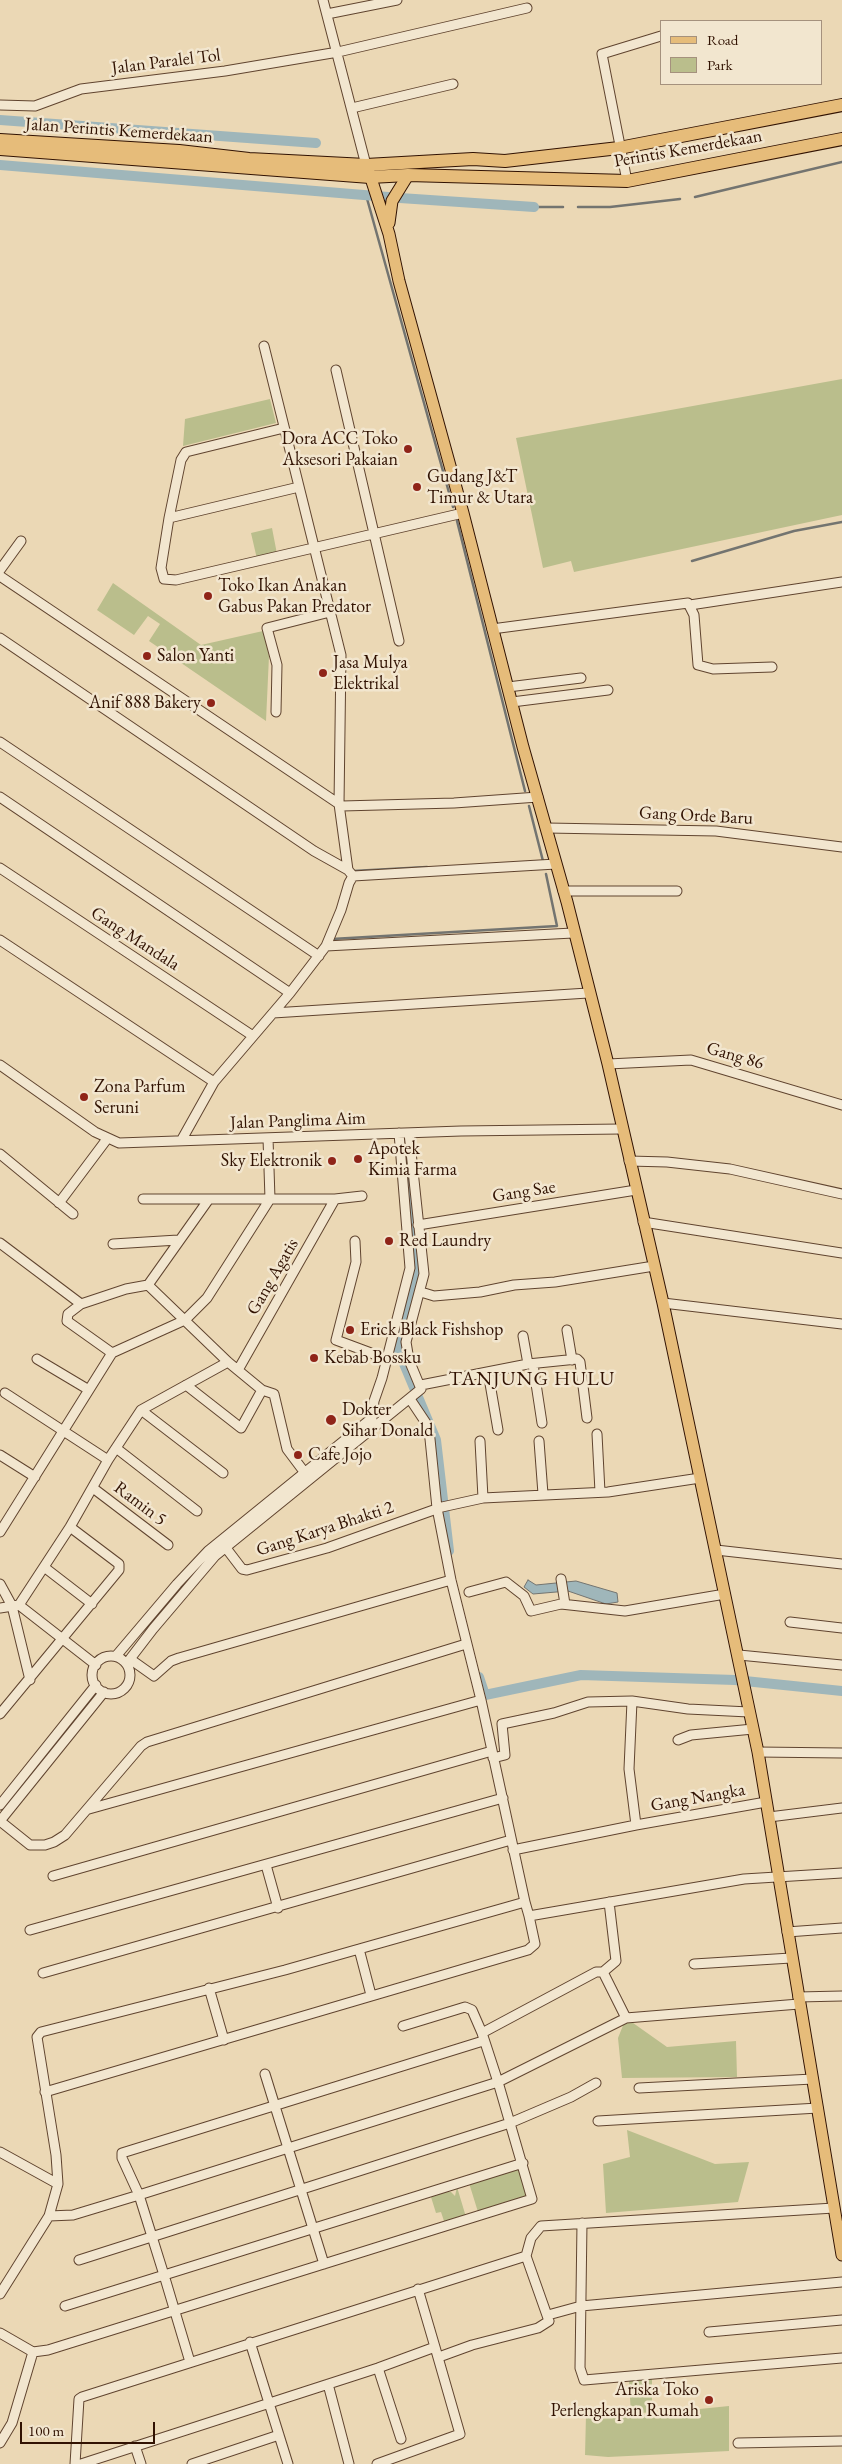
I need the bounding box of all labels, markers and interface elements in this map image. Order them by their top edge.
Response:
legend [660,20,822,85]
text: Road [707,30,738,49]
street label: Jalan Paralel Tol [110,45,222,79]
text: Park [707,55,733,74]
street label: Jalan Perintis Kemerdekaan [24,114,214,148]
street label: Perintis Kemerdekaan [612,125,764,173]
place label: Dora ACC Toko Aksesori Pakaian [281,428,398,470]
marker: Dora ACC Toko Aksesori Pakaian [402,443,414,455]
place label: Gudang J&T Timur & Utara [427,466,533,508]
marker: Gudang J&T Timur & Utara [411,481,423,493]
place label: Toko Ikan Anakan Gabus Pakan Predator [218,575,371,618]
marker: Toko Ikan Anakan Gabus Pakan Predator [202,590,214,602]
place label: Salon Yanti [157,645,234,667]
marker: Salon Yanti [141,650,153,662]
place label: Jasa Mulya Elektrikal [333,652,408,694]
marker: Jasa Mulya Elektrikal [317,667,329,679]
place label: Anif 888 Bakery [89,692,201,714]
marker: Anif 888 Bakery [205,697,217,709]
street label: Gang Orde Baru [639,802,753,830]
street label: Gang Mandala [87,902,183,976]
street label: Gang 86 [704,1038,766,1074]
place label: Zona Parfum Seruni [94,1076,185,1118]
marker: Zona Parfum Seruni [78,1091,90,1103]
street label: Jalan Panglima Aim [230,1108,366,1134]
place label: Apotek Kimia Farma [368,1138,457,1180]
place label: Sky Elektronik [221,1150,322,1172]
marker: Apotek Kimia Farma [352,1153,364,1165]
marker: Sky Elektronik [326,1155,338,1167]
street label: Gang Sae [491,1176,557,1208]
place label: Red Laundry [399,1230,491,1252]
street label: Gang Agatis [243,1235,303,1319]
marker: Red Laundry [383,1235,395,1247]
place label: Erick Black Fishshop [360,1319,503,1341]
marker: Erick Black Fishshop [344,1324,356,1336]
place label: Kebab Bossku [324,1347,421,1369]
marker: Kebab Bossku [308,1352,320,1364]
district label: TANJUNG HULU [447,1368,617,1392]
place label: Dokter Sihar Donald [342,1399,433,1442]
marker: Dokter Sihar Donald [324,1413,338,1427]
place label: Cafe Jojo [308,1444,372,1466]
marker: Cafe Jojo [292,1449,304,1461]
street label: Ramin 5 [109,1477,171,1531]
street label: Gang Karya Bhakti 2 [254,1497,396,1561]
street label: Gang Nangka [649,1779,747,1817]
place label: Ariska Toko Perlengkapan Rumah [551,2379,699,2422]
marker: Ariska Toko Perlengkapan Rumah [703,2394,715,2406]
scale bar [22,2412,158,2444]
text: 100 m [28,2421,64,2440]

